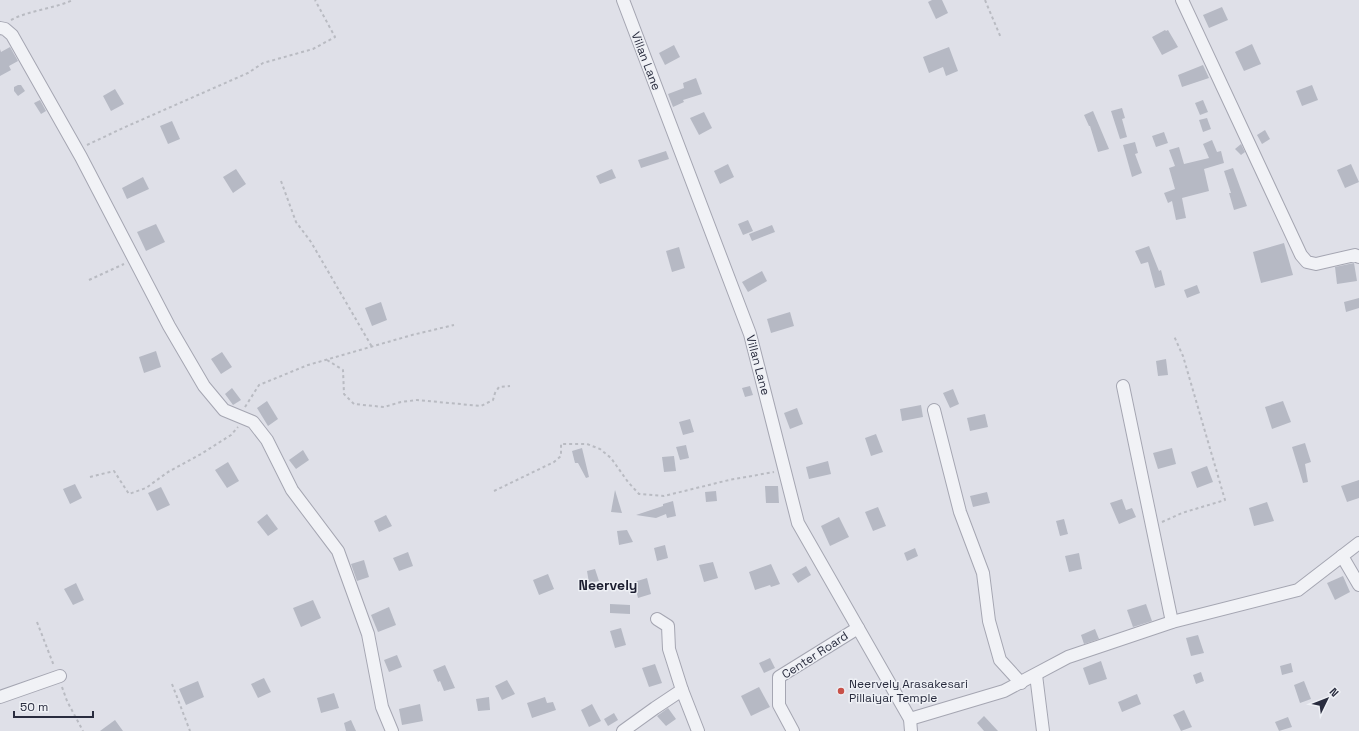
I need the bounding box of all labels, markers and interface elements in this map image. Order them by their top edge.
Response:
street label: Villan Lane [628,29,664,93]
street label: Villan Lane [742,333,774,397]
district label: Neervely [579,576,637,594]
street label: Center Roard [779,628,851,682]
place label: Neervely Arasakesari Pillaiyar Temple [849,676,968,706]
north arrow [1307,679,1347,719]
text: N [1327,685,1342,700]
marker: Neervely Arasakesari Pillaiyar Temple [836,686,846,696]
scale bar [14,693,93,719]
text: 50 m [20,699,48,715]

